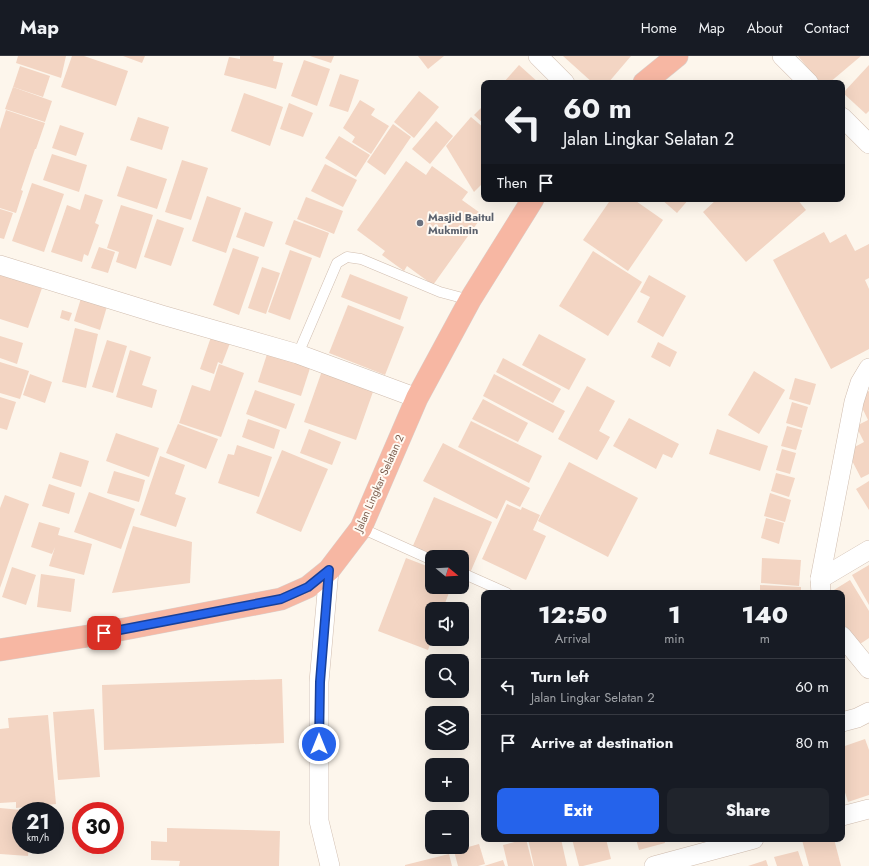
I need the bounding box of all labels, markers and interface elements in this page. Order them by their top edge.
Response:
text: Map [20,14,59,41]
text: Home [641,18,677,38]
text: Map [699,18,725,38]
text: About [747,18,782,38]
text: Contact [804,18,849,38]
text: 60 m [563,88,632,129]
icon: left [497,96,549,148]
text: Jalan Lingkar Selatan 2 [563,126,734,152]
text: Then [497,172,527,194]
icon: arrive [535,172,557,194]
place label: Masjid Baitul Mukminin [428,209,494,238]
marker: Masjid Baitul Mukminin [415,218,425,228]
street label: Jalan Lingkar Selatan 2 [350,432,408,536]
north arrow [425,550,469,594]
map controls [425,550,469,854]
text: 12:50 [538,597,607,632]
text: 1 [668,597,681,632]
text: 140 [741,597,788,632]
button: sound [425,602,469,646]
pin [87,616,121,650]
icon: arrive [93,622,115,644]
text: Arrival [555,629,591,648]
text: min [664,629,685,648]
text: m [760,629,770,648]
button: search [425,654,469,698]
text: Turn left [531,666,589,688]
icon: left [497,676,519,698]
text: 60 m [795,676,829,698]
text: Jalan Lingkar Selatan 2 [531,688,655,707]
button: layers [425,706,469,750]
position arrow [298,723,340,765]
icon: arrive [497,732,519,754]
text: Arrive at destination [531,732,673,754]
text: 80 m [796,732,829,754]
button: + [425,758,469,802]
button: Exit [497,788,659,834]
button: Share [667,788,829,834]
speed limit sign: 30 [72,802,124,854]
text: 21 [26,808,50,837]
button: − [425,810,469,854]
text: km/h [27,830,49,845]

